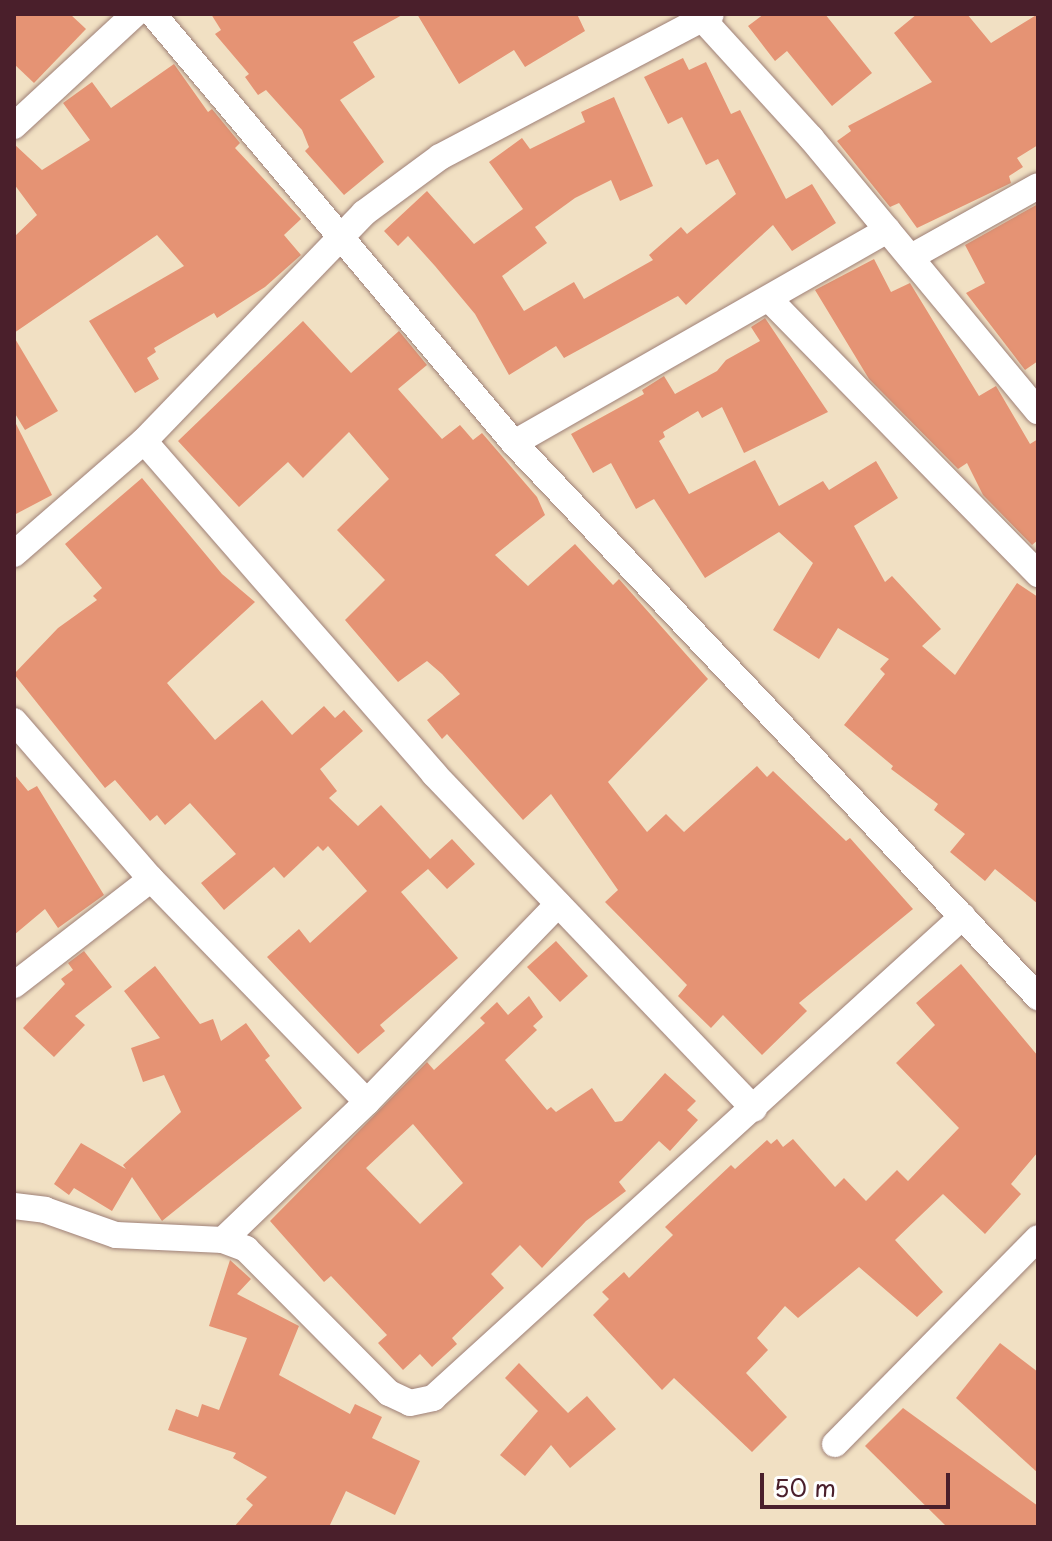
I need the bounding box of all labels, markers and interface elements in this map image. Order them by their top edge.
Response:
scale bar [764,1457,954,1507]
text: 50 m [774,1469,836,1505]

